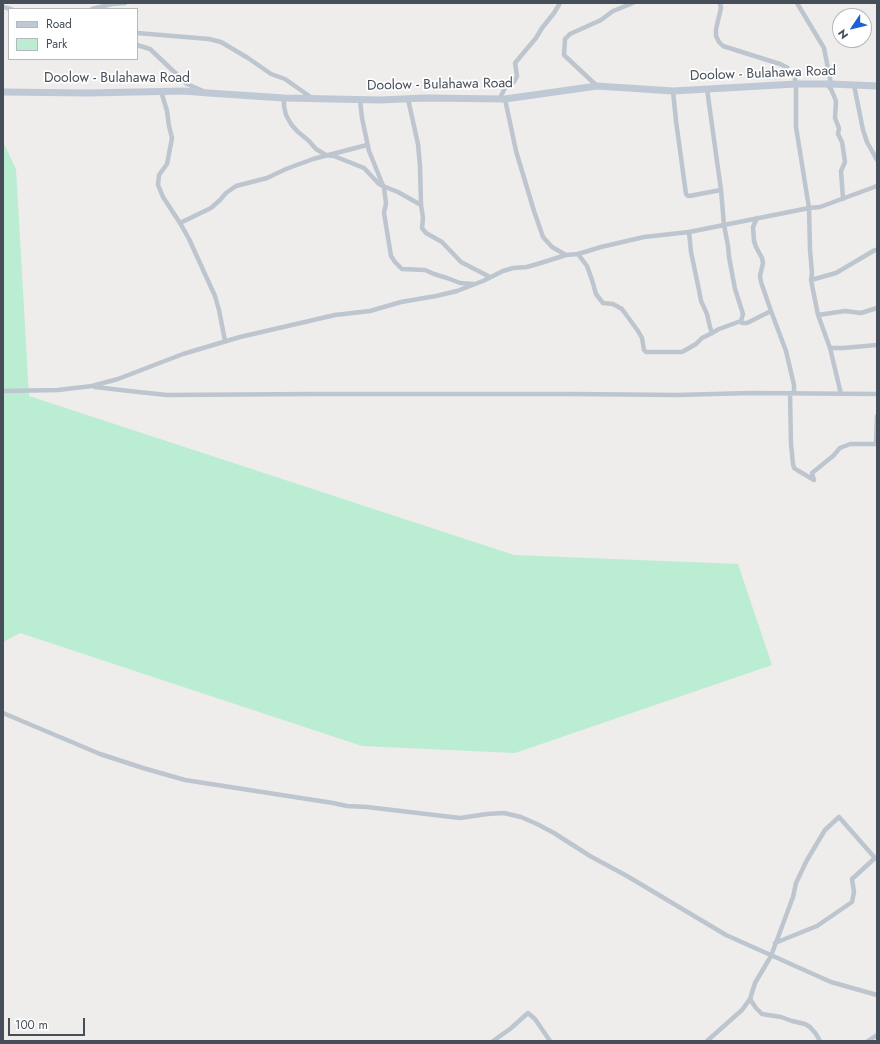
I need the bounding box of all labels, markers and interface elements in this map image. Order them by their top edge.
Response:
legend [8,8,138,60]
north arrow [832,8,872,48]
text: Road [46,15,72,33]
text: N [834,26,852,42]
text: Park [46,35,67,53]
street label: Doolow - Bulahawa Road [690,63,836,85]
street label: Doolow - Bulahawa Road [44,71,190,87]
street label: Doolow - Bulahawa Road [367,75,513,95]
scale bar [10,1010,87,1036]
text: 100 m [15,1016,48,1034]

